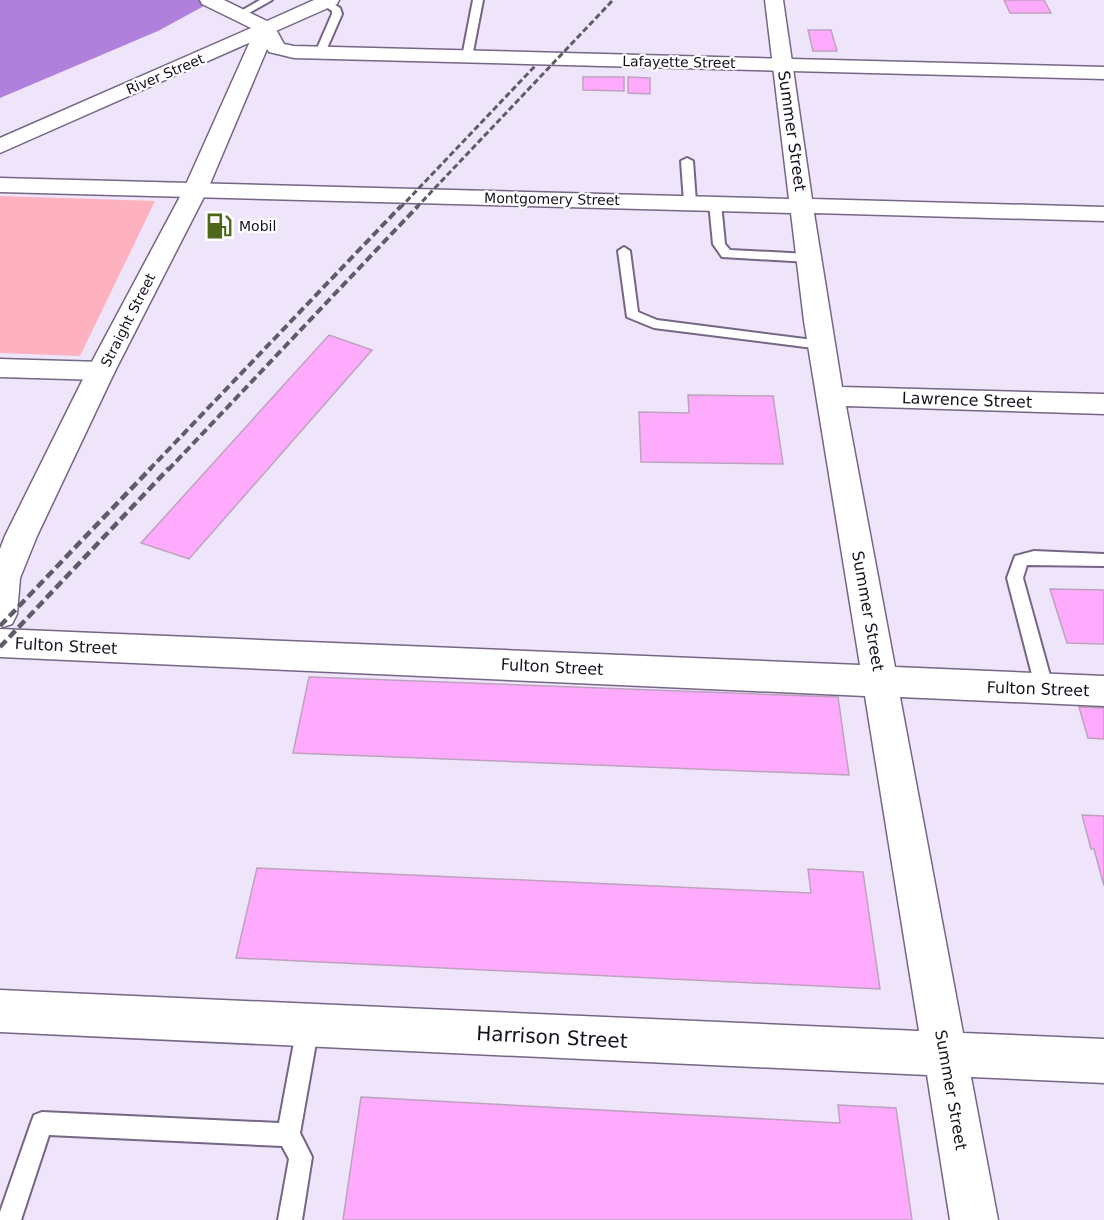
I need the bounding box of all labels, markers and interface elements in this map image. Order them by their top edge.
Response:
street label: River Street [124,50,207,98]
street label: Lafayette Street [622,53,736,71]
street label: Summer Street [774,69,810,193]
street label: Montgomery Street [484,190,621,208]
fuel station icon: Mobil [204,211,234,241]
place label: Mobil [239,218,276,234]
street label: Straight Street [98,270,159,369]
street label: Lawrence Street [902,388,1032,412]
street label: Summer Street [848,549,888,673]
street label: Fulton Street [14,634,118,658]
street label: Fulton Street [500,655,604,679]
street label: Fulton Street [986,678,1090,700]
street label: Harrison Street [476,1021,628,1053]
street label: Summer Street [931,1028,971,1152]

